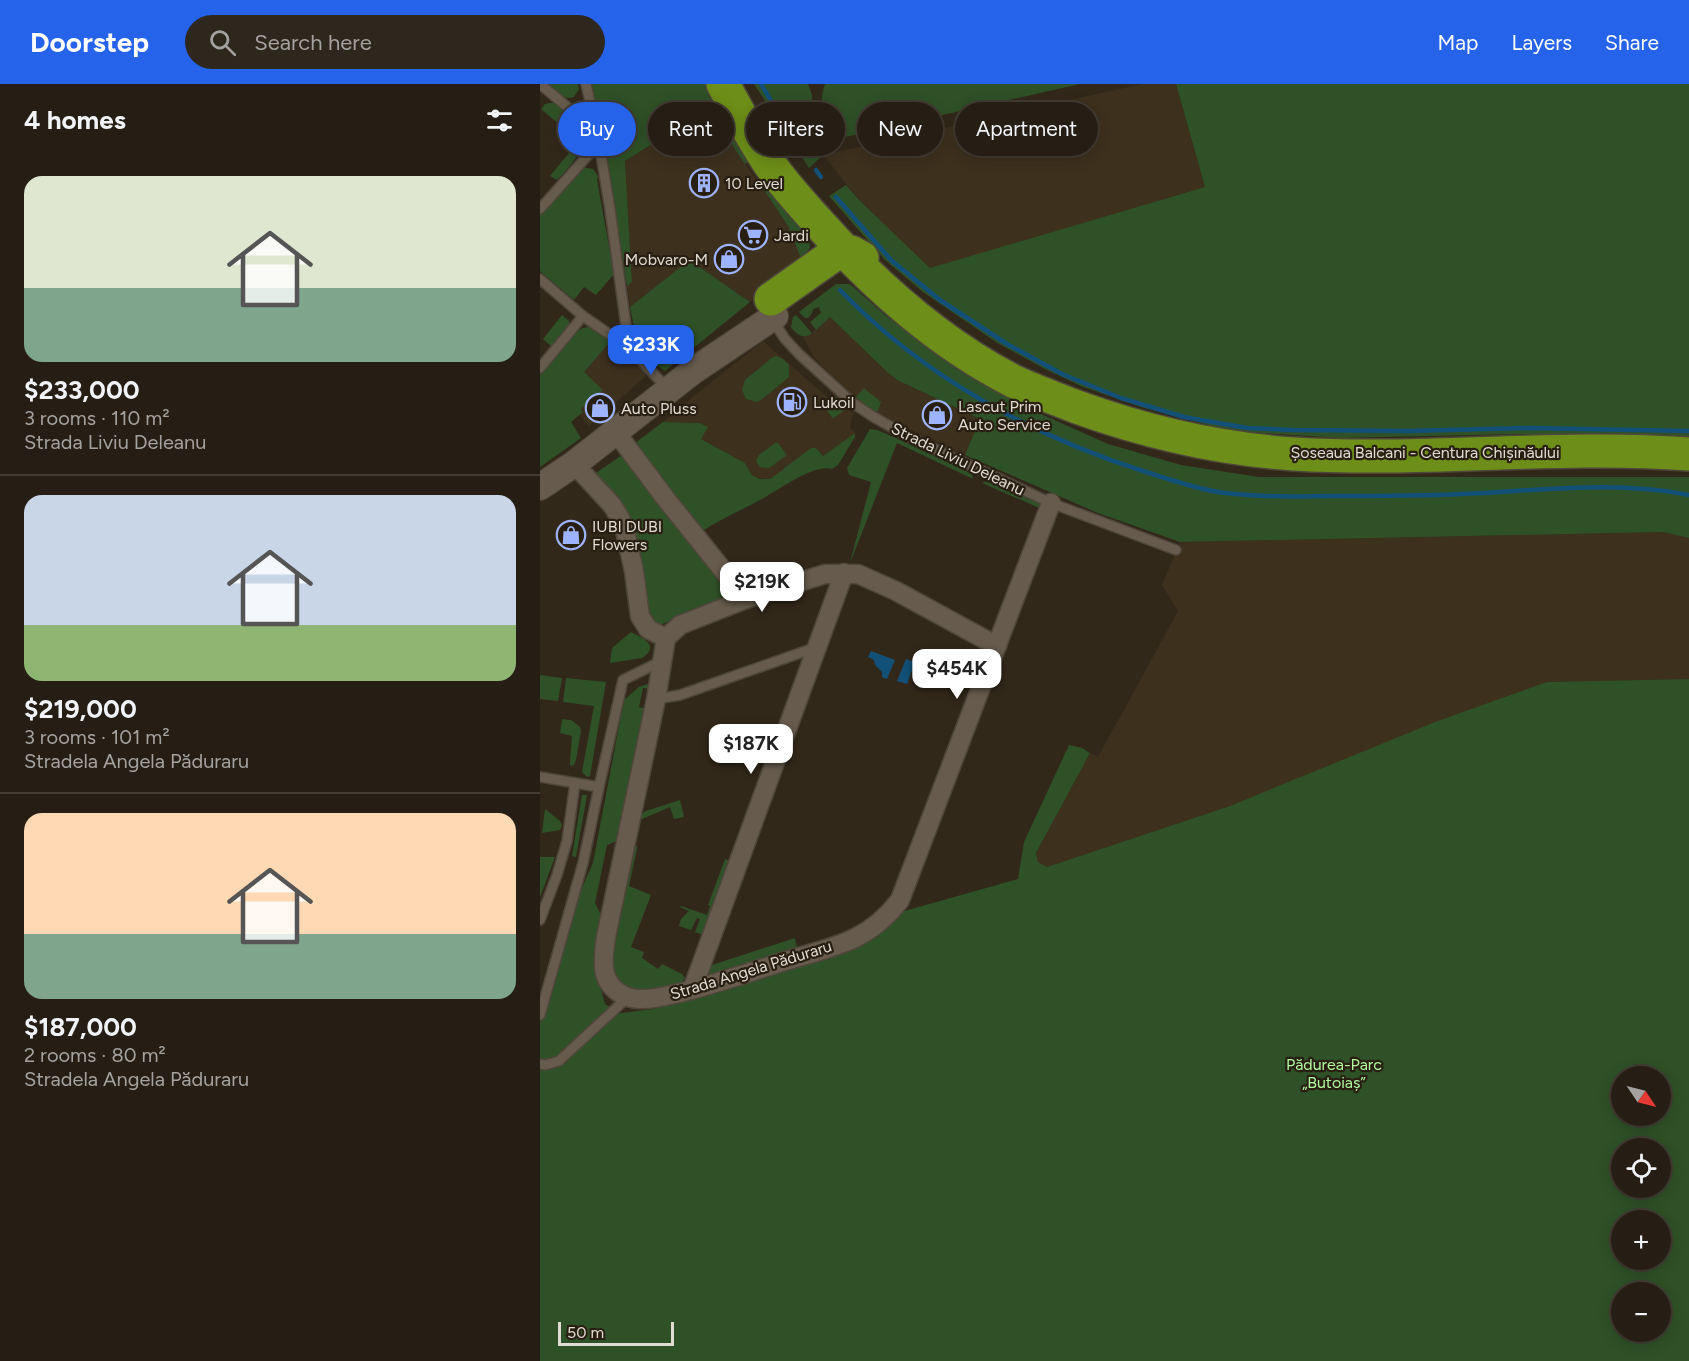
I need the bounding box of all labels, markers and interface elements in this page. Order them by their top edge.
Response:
search box [185,15,605,69]
text: Doorstep [30,25,149,59]
icon: search [206,26,239,59]
text: Search here [254,29,372,56]
text: Map [1438,30,1478,55]
text: Layers [1511,30,1572,55]
text: Share [1605,30,1659,55]
chip: Buy [558,102,636,156]
chip: Rent [648,102,734,156]
chip: Filters [746,102,845,156]
chip: New [857,102,943,156]
chip: Apartment [955,102,1098,156]
text: 4 homes [24,104,126,136]
icon: filters [483,104,516,137]
building icon: 10 Level [688,167,720,199]
place label: 10 Level [725,174,783,193]
icon: home [216,215,324,323]
supermarket icon: Jardi [737,219,769,251]
place label: Jardi [774,226,809,245]
shop icon: Mobvaro-M [713,243,745,275]
place label: Mobvaro-M [625,250,708,269]
pin: $233K [609,325,693,376]
text: $233K [622,332,680,356]
text: $233,000 [24,374,140,406]
fuel station icon: Lukoil [776,386,808,418]
shop icon: Auto Pluss [584,392,616,424]
place label: Lukoil [813,393,854,412]
place label: Lascut Prim Auto Service [958,397,1051,434]
place label: Auto Pluss [621,399,697,418]
shop icon: Lascut Prim Auto Service [921,399,953,431]
text: 3 rooms · 110 m² [24,406,170,430]
street label: Strada Liviu Deleanu [888,418,1028,500]
text: Strada Liviu Deleanu [24,430,206,454]
street label: Șoseaua Balcani - Centura Chișinăului [1290,443,1560,462]
place label: IUBI DUBI Flowers [592,517,662,554]
shop icon: IUBI DUBI Flowers [555,519,587,551]
icon: home [216,534,324,642]
pin: $219K [720,562,804,613]
text: $219K [734,569,790,593]
pin: $454K [915,649,999,700]
text: $454K [926,656,988,680]
text: $219,000 [24,693,137,725]
pin: $187K [709,724,793,775]
text: 3 rooms · 101 m² [24,725,170,749]
text: $187K [723,731,779,755]
text: Stradela Angela Păduraru [24,749,249,773]
icon: home [216,852,324,960]
street label: Strada Angela Păduraru [668,936,834,1004]
text: $187,000 [24,1011,137,1043]
text: 2 rooms · 80 m² [24,1043,166,1067]
park label: Pădurea-Parc „Butoiaș” [1286,1055,1382,1092]
north arrow [1611,1066,1671,1126]
map controls [1611,1066,1671,1342]
text: Stradela Angela Păduraru [24,1067,249,1091]
button: locate [1611,1138,1671,1198]
button: + [1611,1210,1671,1270]
button: − [1611,1282,1671,1342]
scale bar [558,1319,674,1346]
text: 50 m [567,1323,604,1342]

